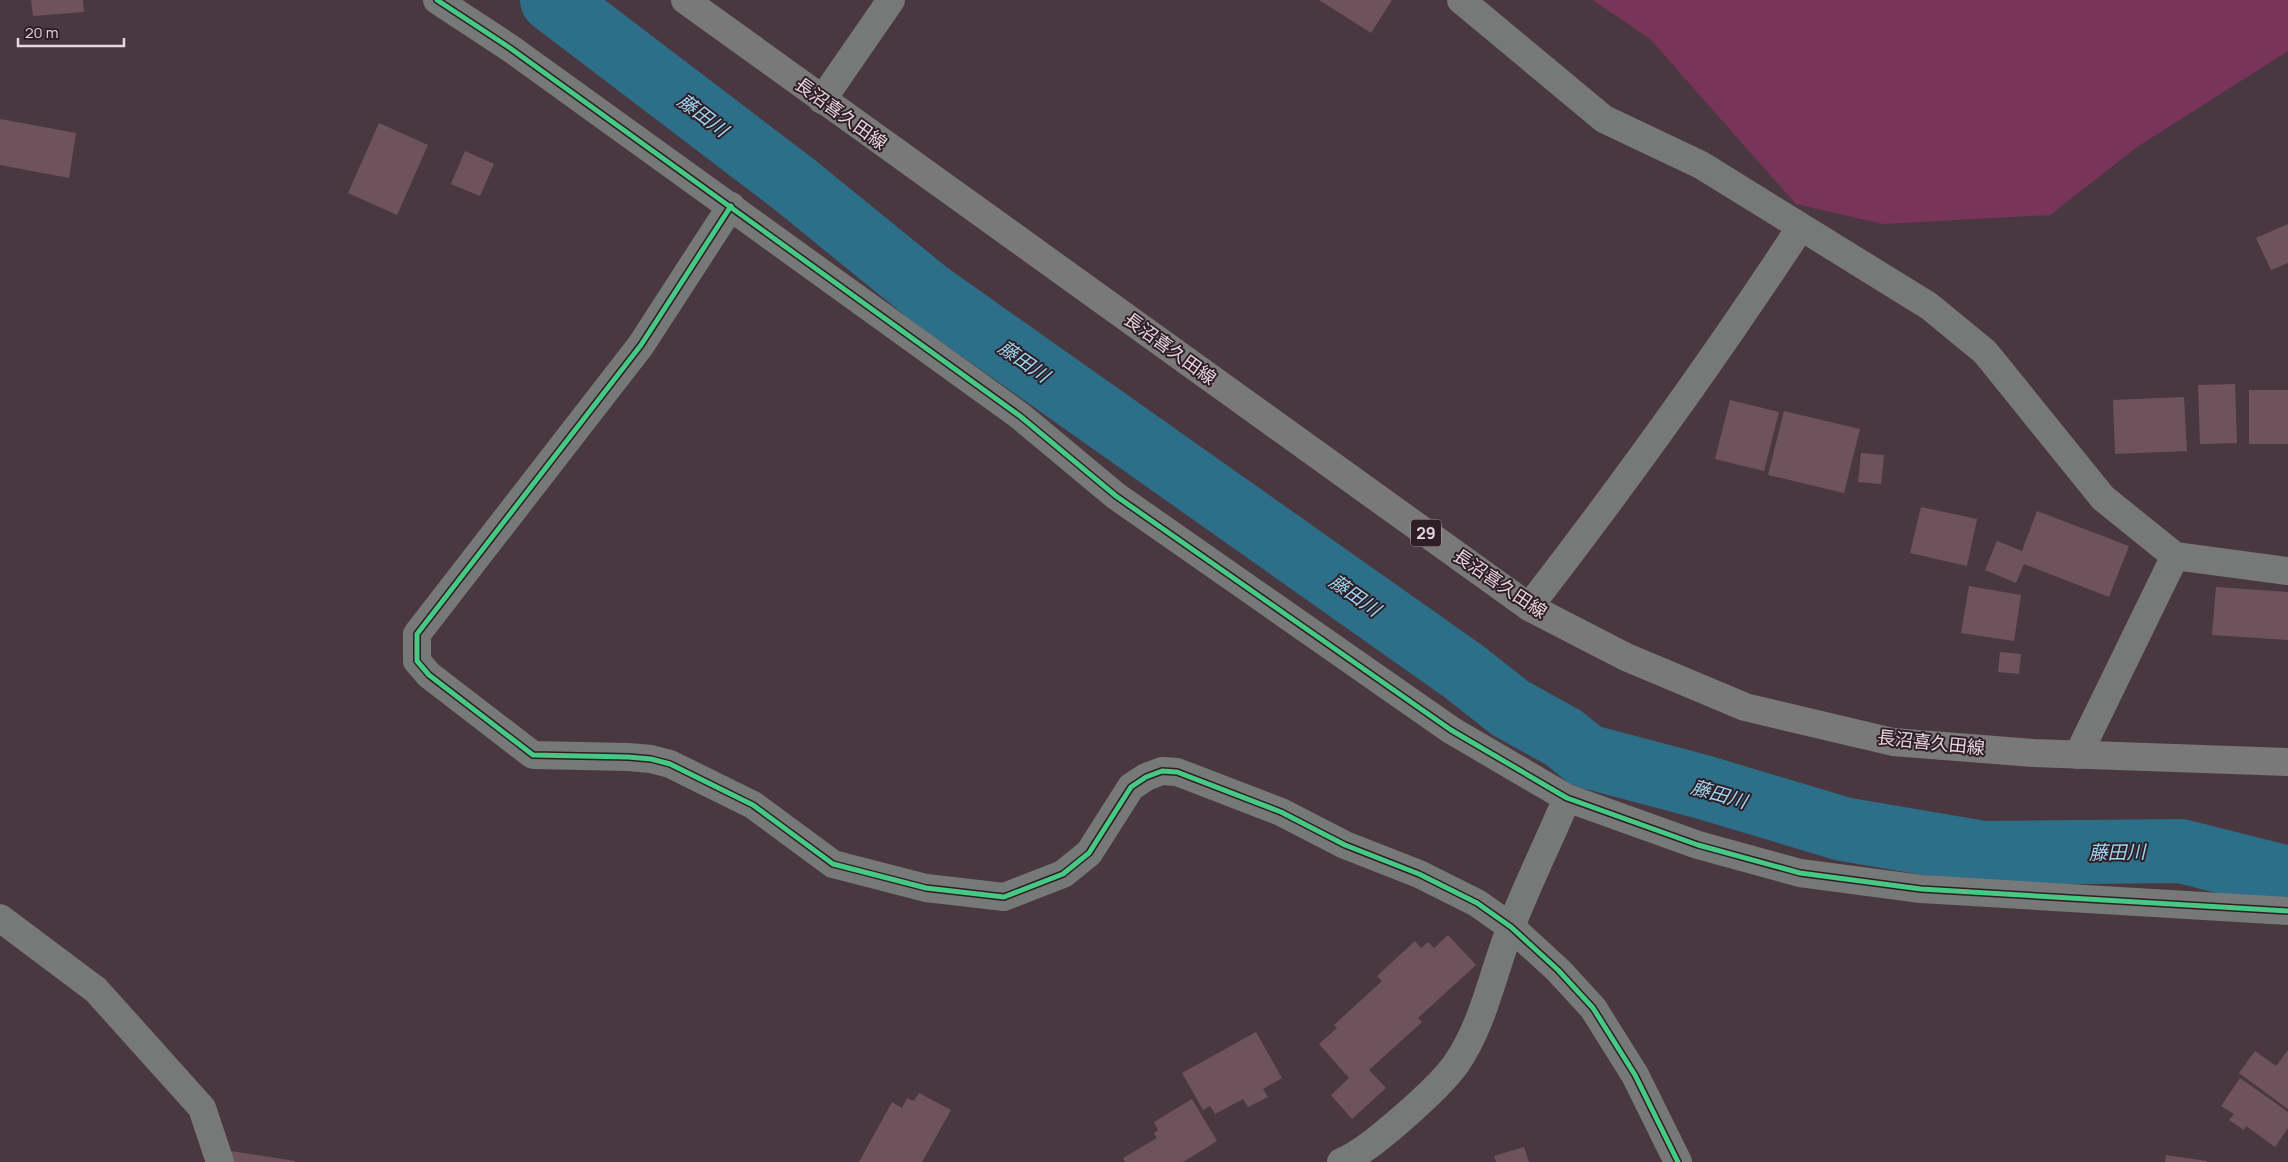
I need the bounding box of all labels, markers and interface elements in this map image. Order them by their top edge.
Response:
scale bar [18,15,124,47]
text: 20 m [25,22,58,43]
street label: 長沼喜久田線 [791,72,892,155]
water label: 藤田川 [672,87,735,144]
street label: 長沼喜久田線 [1120,307,1221,390]
water label: 藤田川 [993,334,1056,389]
road number: 29 [1411,520,1441,546]
street label: 長沼喜久田線 [1449,543,1552,623]
water label: 藤田川 [1324,568,1387,623]
street label: 長沼喜久田線 [1876,724,1986,760]
water label: 藤田川 [1688,774,1752,815]
water label: 藤田川 [2088,838,2148,865]

